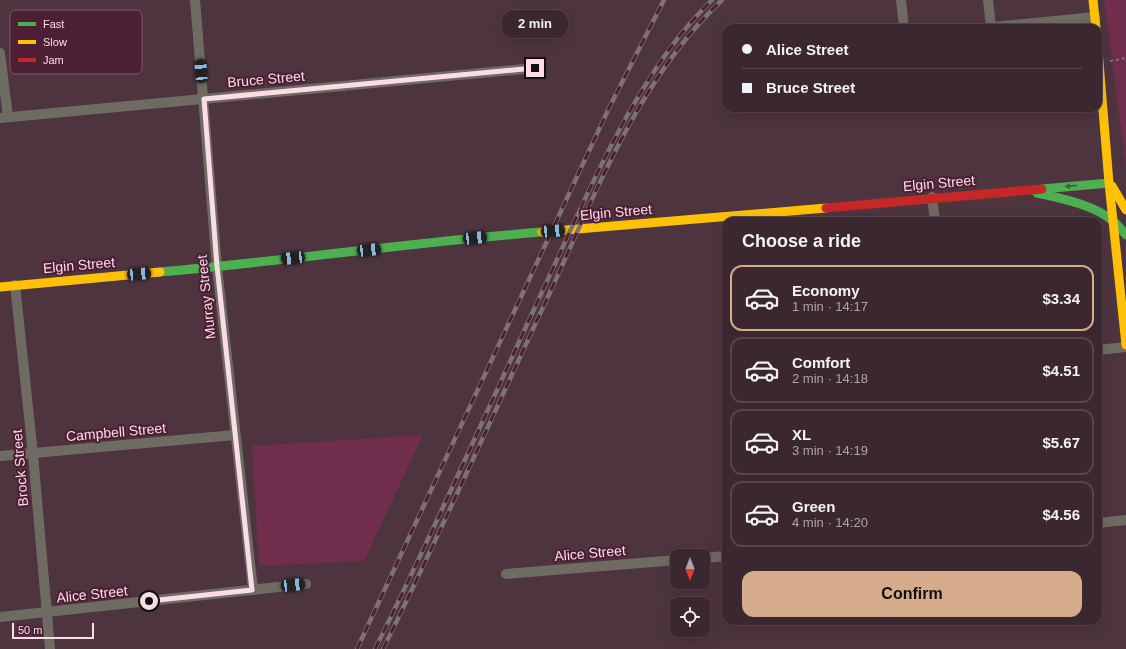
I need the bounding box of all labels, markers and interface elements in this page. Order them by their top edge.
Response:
legend [10,10,142,74]
callout: 2 min [502,10,568,38]
text: 2 min [518,16,552,31]
text: Fast [43,18,64,30]
text: Slow [43,36,67,48]
text: Alice Street [766,41,849,58]
text: Jam [43,54,64,66]
car [194,59,208,83]
route end [526,59,544,77]
street label: Bruce Street [227,68,306,90]
text: Bruce Street [766,79,855,96]
street label: Elgin Street [902,172,976,194]
one-way arrow [1065,182,1077,189]
street label: Elgin Street [579,201,653,223]
car [541,224,565,238]
car [462,231,488,245]
text: Choose a ride [742,231,861,251]
car [356,243,382,257]
car [280,251,306,265]
street label: Elgin Street [42,254,116,276]
street label: Murray Street [194,254,218,340]
car [127,267,151,281]
icon: car [744,280,780,316]
text: Economy [792,282,860,299]
text: $3.34 [1042,290,1080,307]
text: 1 min · 14:17 [792,299,868,314]
icon: car [744,352,780,388]
text: Comfort [792,354,850,371]
text: $4.51 [1042,362,1080,379]
text: 2 min · 14:18 [792,371,868,386]
street label: Campbell Street [65,420,167,444]
icon: car [744,424,780,460]
text: XL [792,426,811,443]
street label: Brock Street [9,429,31,507]
text: $5.67 [1042,434,1080,451]
text: 3 min · 14:19 [792,443,868,458]
icon: car [744,496,780,532]
text: Green [792,498,835,515]
text: $4.56 [1042,506,1080,523]
text: 4 min · 14:20 [792,515,868,530]
street label: Alice Street [554,542,626,564]
north arrow [670,549,710,589]
map controls [670,549,710,637]
button: Confirm [742,571,1082,617]
car [280,578,306,592]
street label: Alice Street [56,582,129,606]
route start [140,592,158,610]
button: locate [670,597,710,637]
scale bar [12,621,94,640]
text: 50 m [18,624,42,636]

